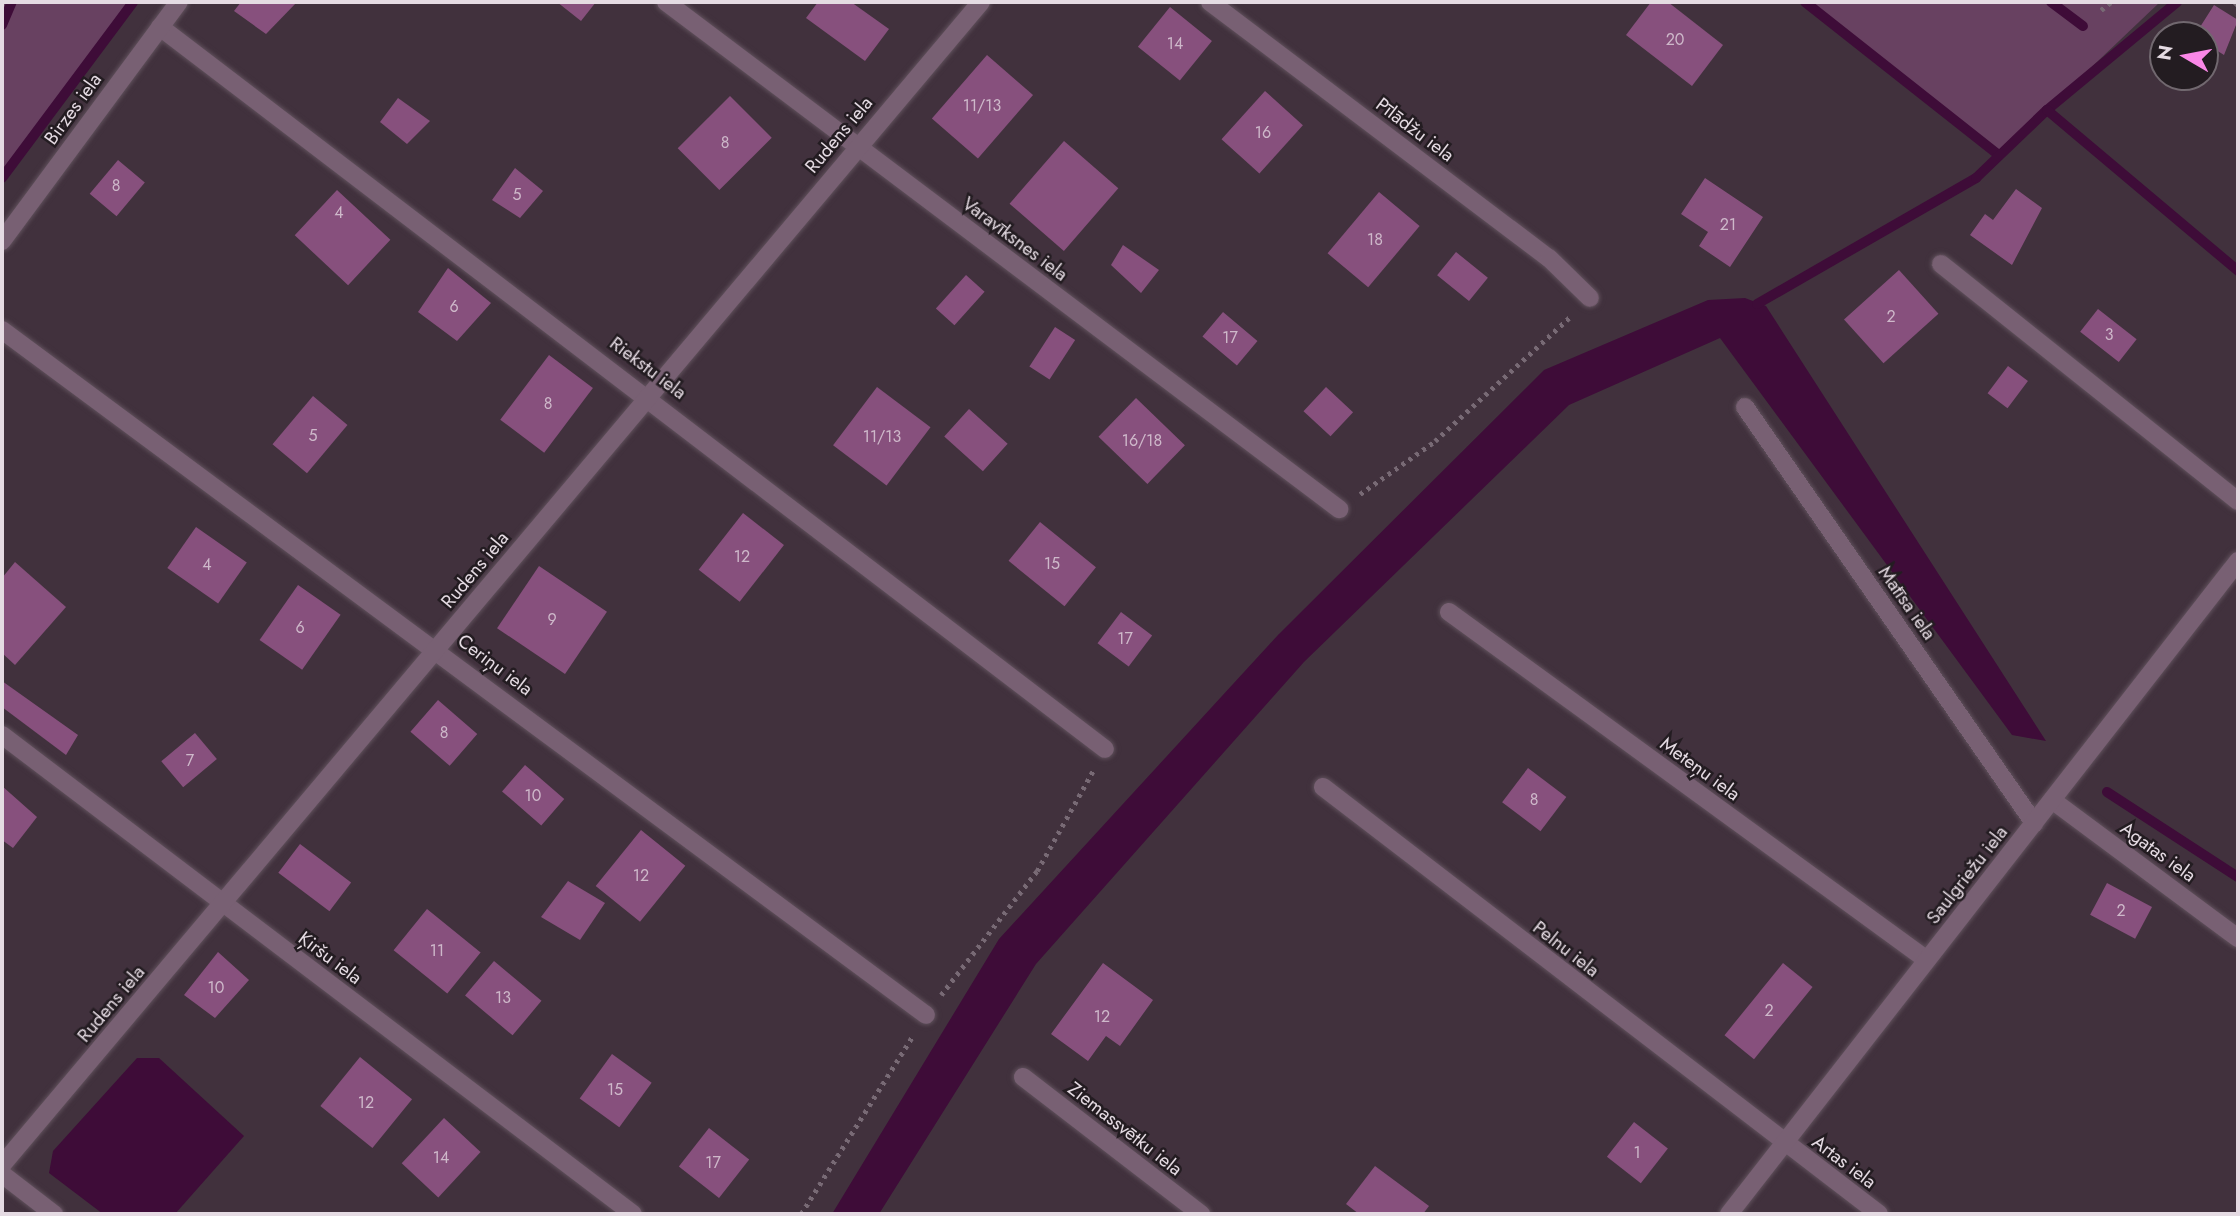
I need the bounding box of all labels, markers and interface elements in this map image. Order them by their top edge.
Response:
north arrow [2149,21,2219,91]
house number: 20 [1666,30,1684,50]
house number: 14 [1167,34,1183,54]
text: N [2150,43,2179,62]
street label: Birzes iela [40,69,106,149]
street label: Rudens iela [800,92,878,178]
street label: Pīlādžu iela [1371,93,1459,167]
house number: 11/13 [963,96,1001,116]
house number: 16 [1255,123,1271,143]
house number: 8 [721,133,729,153]
house number: 8 [112,176,120,196]
house number: 5 [512,185,522,205]
street label: Varavīksnes iela [958,192,1072,286]
house number: 4 [334,203,344,223]
house number: 21 [1720,215,1736,235]
house number: 18 [1367,230,1383,250]
house number: 6 [449,297,459,317]
house number: 2 [1886,307,1896,327]
house number: 3 [2105,325,2113,345]
house number: 17 [1222,328,1238,348]
street label: Riekstu iela [605,332,691,404]
house number: 8 [544,394,552,414]
house number: 5 [308,426,318,446]
house number: 11/13 [863,427,901,447]
house number: 16/18 [1122,431,1162,451]
street label: Rudens iela [436,527,514,613]
house number: 12 [734,547,750,567]
house number: 15 [1044,554,1060,574]
house number: 4 [202,555,212,575]
street label: Matīsa iela [1873,562,1941,644]
house number: 9 [547,610,557,630]
house number: 6 [295,618,305,638]
street label: Ceriņu iela [453,629,537,701]
house number: 17 [1117,629,1133,649]
house number: 8 [440,723,448,743]
street label: Meteņu iela [1656,732,1744,806]
house number: 7 [186,751,194,771]
house number: 10 [525,786,541,806]
house number: 8 [1530,790,1538,810]
street label: Agatas iela [2116,817,2200,887]
street label: Saulgriežu iela [1922,821,2012,929]
house number: 12 [633,866,649,886]
house number: 2 [2116,901,2126,921]
street label: Pelnu iela [1528,916,1604,982]
street label: Ķiršu iela [294,927,366,989]
house number: 11 [430,941,444,961]
street label: Rudens iela [72,961,150,1047]
house number: 10 [208,978,224,998]
house number: 13 [495,988,511,1008]
house number: 2 [1764,1001,1774,1021]
house number: 12 [1094,1007,1110,1027]
street label: Ziemassvētku iela [1063,1077,1187,1181]
house number: 15 [607,1080,623,1100]
house number: 12 [358,1093,374,1113]
street label: Artas iela [1807,1131,1881,1193]
house number: 1 [1633,1143,1641,1163]
house number: 14 [433,1148,449,1168]
house number: 17 [705,1153,721,1173]

